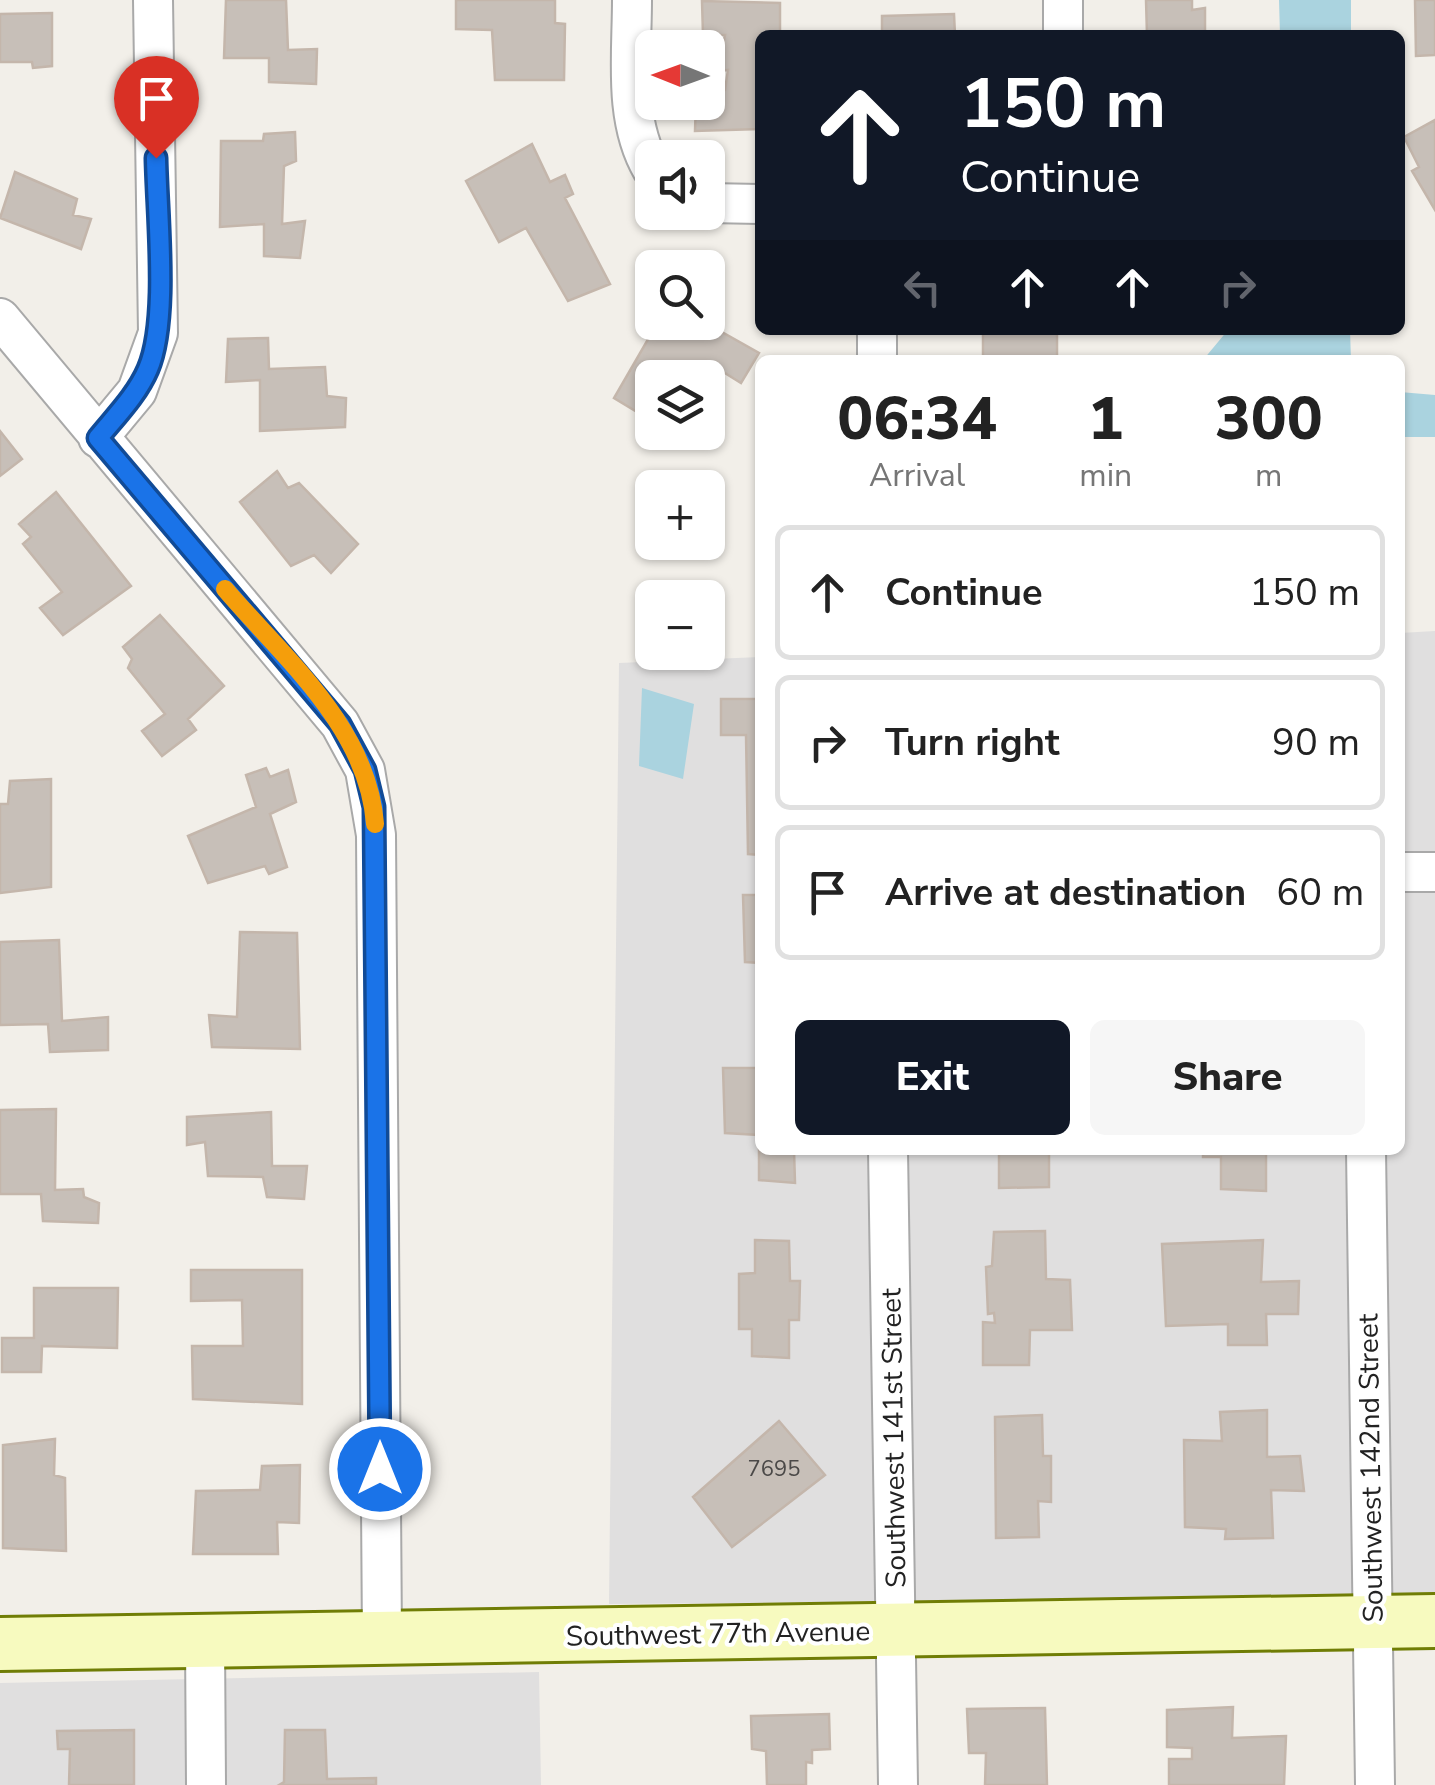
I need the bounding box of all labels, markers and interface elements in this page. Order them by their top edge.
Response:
north arrow [635,30,725,120]
map controls [635,30,725,670]
pin [114,56,199,159]
text: 150 m [960,56,1166,152]
icon: ahead [795,70,925,200]
icon: arrive [129,71,184,126]
button: sound [635,140,725,230]
text: Continue [960,147,1140,208]
button: search [635,250,725,340]
icon: left [895,260,950,315]
icon: ahead [1000,260,1055,315]
icon: ahead [1105,260,1160,315]
icon: right [1210,260,1265,315]
button: layers [635,360,725,450]
text: 06:34 [837,378,997,460]
text: 1 [1088,378,1124,460]
text: 300 [1215,378,1323,460]
text: Arrival [869,454,965,497]
text: min [1079,454,1132,497]
text: m [1255,454,1282,497]
button: + [635,470,725,560]
icon: ahead [800,565,855,620]
text: Continue [885,567,1043,618]
text: 150 m [1249,567,1360,618]
button: − [635,580,725,670]
icon: right [800,715,855,770]
text: Turn right [885,717,1060,768]
text: 90 m [1272,717,1360,768]
icon: arrive [800,865,855,920]
text: Arrive at destination [885,867,1246,918]
text: 60 m [1276,867,1364,918]
button: Exit [795,1020,1070,1135]
button: Share [1090,1020,1365,1135]
street label: Southwest 141st Street [872,1288,916,1588]
street label: Southwest 142nd Street [1349,1313,1393,1623]
position arrow [328,1417,432,1521]
house number: 7695 [748,1454,800,1484]
street label: Southwest 77th Avenue [565,1612,871,1656]

